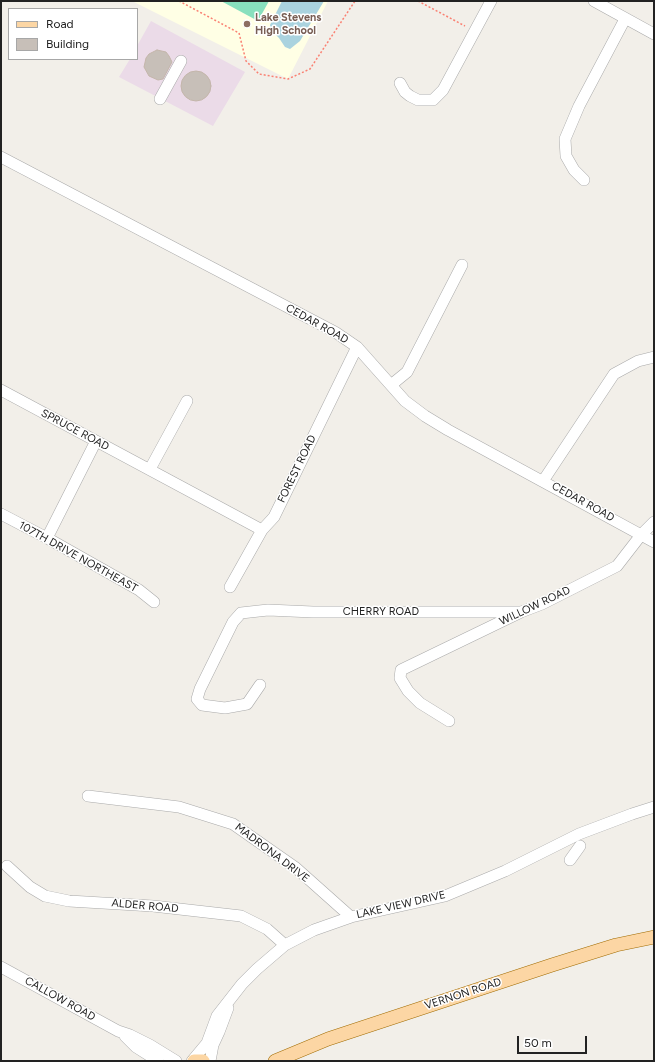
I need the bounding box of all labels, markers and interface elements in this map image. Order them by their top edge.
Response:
legend [8,8,138,60]
place label: Lake Stevens High School [255,11,321,37]
text: Road [46,17,74,31]
marker: Lake Stevens High School [242,19,252,29]
text: Building [46,37,89,51]
street label: CEDAR ROAD [283,301,351,347]
street label: SPRUCE ROAD [39,406,111,454]
street label: FOREST ROAD [275,433,319,505]
street label: CEDAR ROAD [549,479,617,525]
street label: 107TH DRIVE NORTHEAST [16,519,140,595]
street label: WILLOW ROAD [497,584,573,628]
street label: CHERRY ROAD [343,605,419,619]
street label: MADRONA DRIVE [232,821,312,885]
street label: LAKE VIEW DRIVE [355,888,447,922]
street label: ALDER ROAD [111,896,179,916]
street label: CALLOW ROAD [22,974,98,1024]
street label: VERNON ROAD [423,975,503,1013]
scale bar [519,1028,589,1054]
text: 50 m [524,1036,552,1050]

